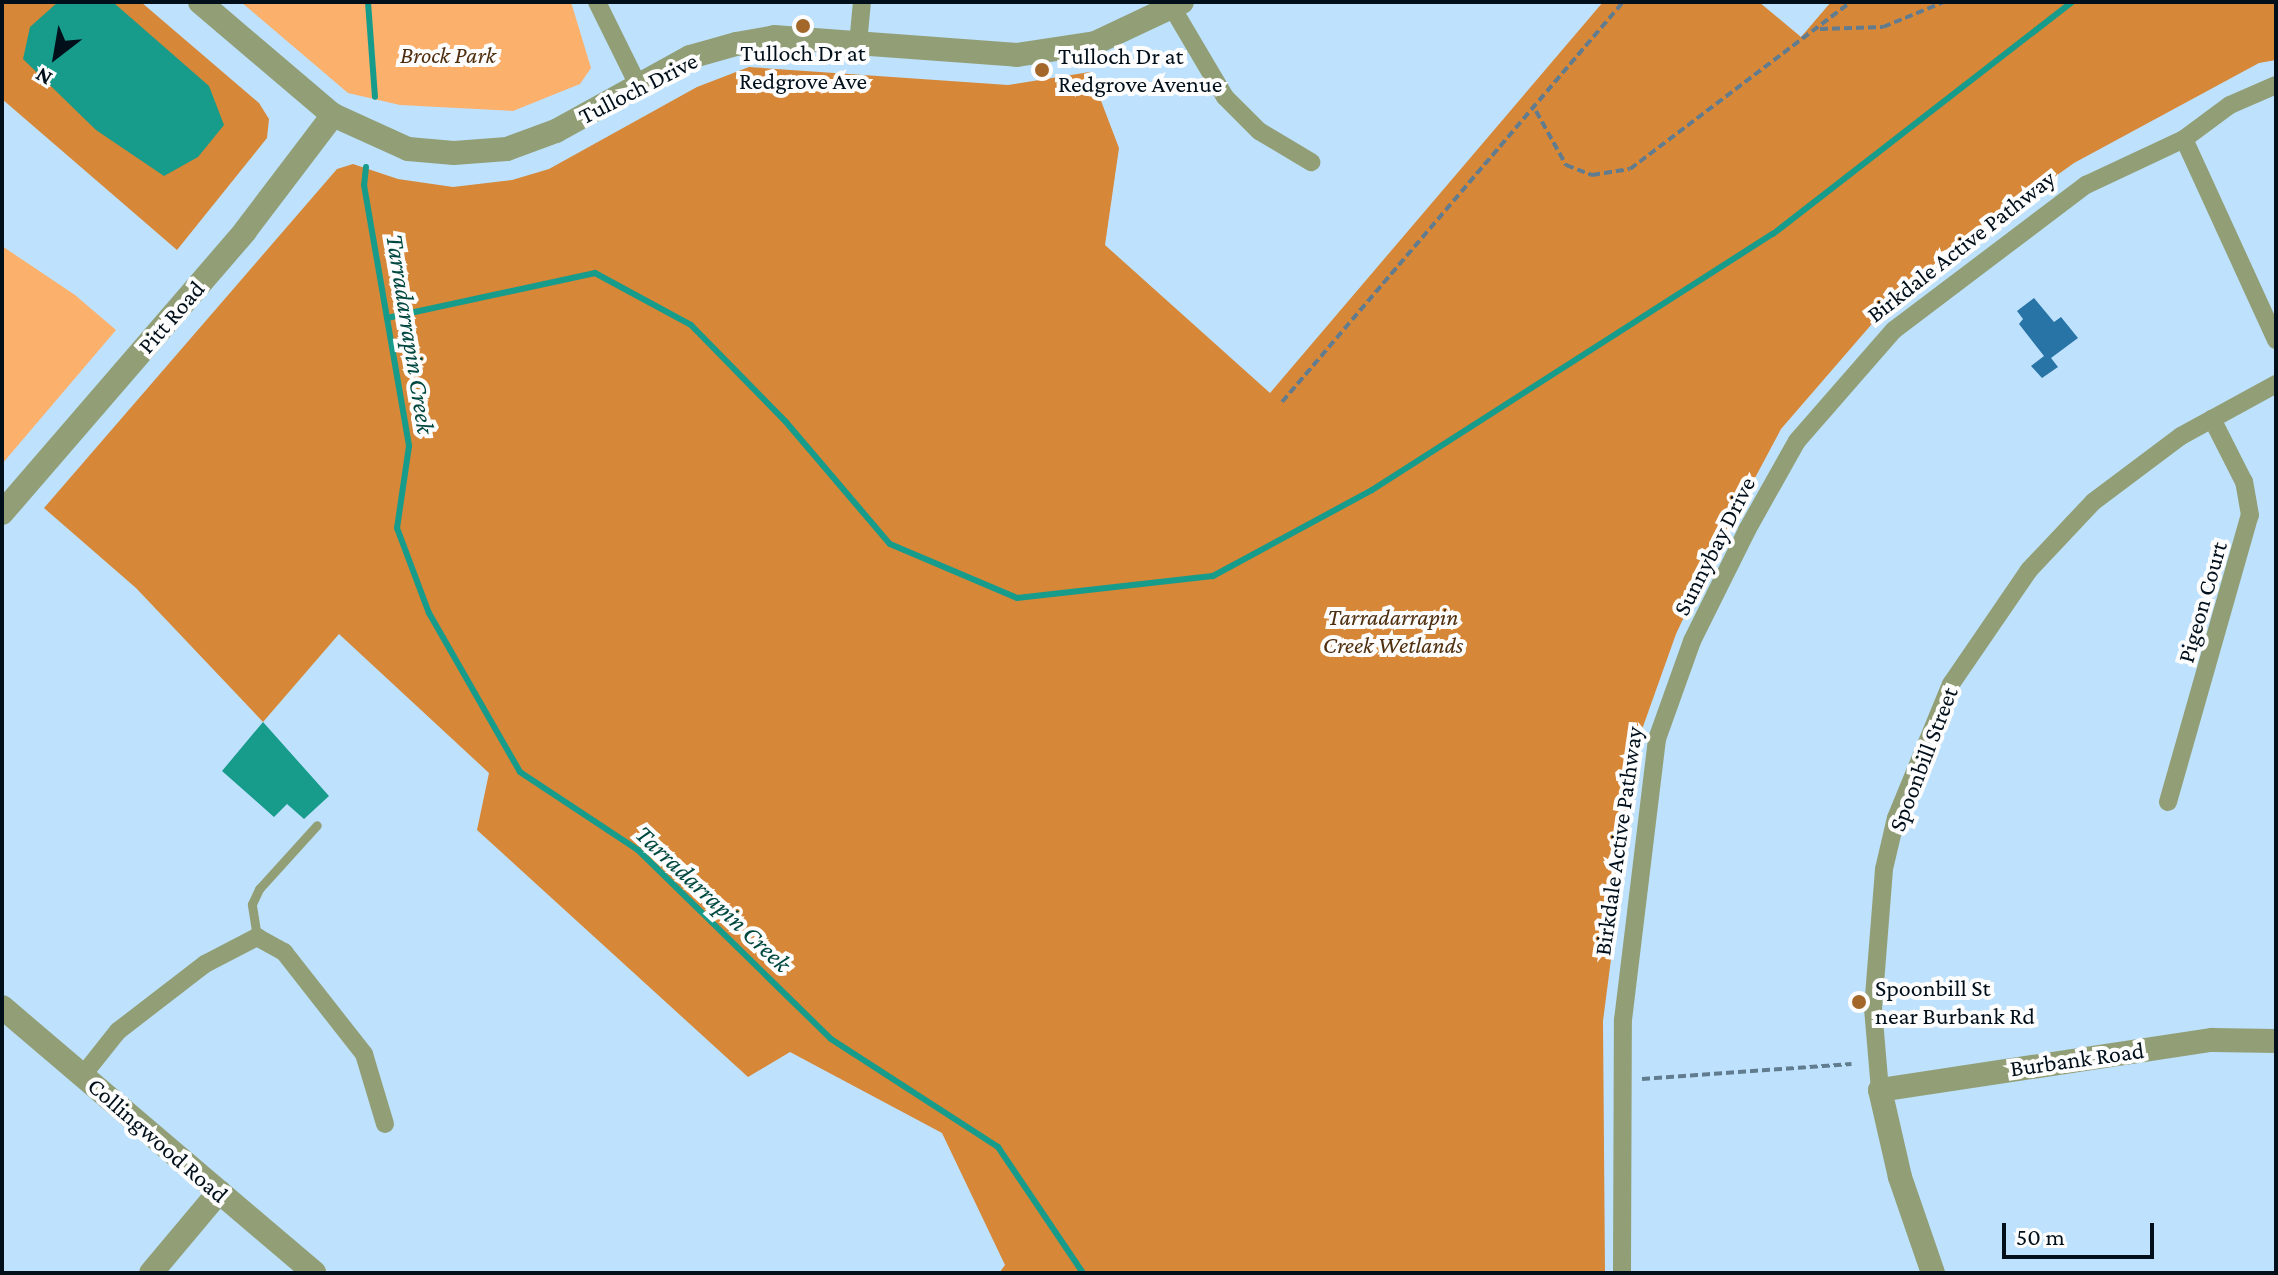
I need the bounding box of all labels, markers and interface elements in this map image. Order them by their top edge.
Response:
north arrow [16,16,96,96]
marker: Tulloch Dr at Redgrove Ave [794,17,812,35]
place label: Tulloch Dr at Redgrove Ave [739,39,867,95]
park label: Brock Park [400,41,496,69]
place label: Tulloch Dr at Redgrove Avenue [1058,42,1222,98]
street label: Tulloch Drive [574,46,702,130]
marker: Tulloch Dr at Redgrove Avenue [1033,61,1051,79]
text: N [31,62,56,92]
street label: Birkdale Active Pathway [1861,164,2061,328]
water label: Tarradarrapin Creek [379,232,441,436]
street label: Pitt Road [131,275,211,359]
street label: Sunnybay Drive [1667,472,1761,620]
street label: Pigeon Court [2171,538,2233,666]
park label: Tarradarrapin Creek Wetlands [1323,603,1463,659]
street label: Spoonbill Street [1882,683,1964,835]
street label: Birkdale Active Pathway [1588,725,1648,957]
water label: Tarradarrapin Creek [629,819,797,979]
place label: Spoonbill St near Burbank Rd [1875,974,2035,1030]
marker: Spoonbill St near Burbank Rd [1850,993,1868,1011]
street label: Burbank Road [2008,1035,2146,1083]
street label: Collingwood Road [82,1071,234,1209]
scale bar [2006,1207,2158,1257]
text: 50 m [2016,1223,2065,1250]

